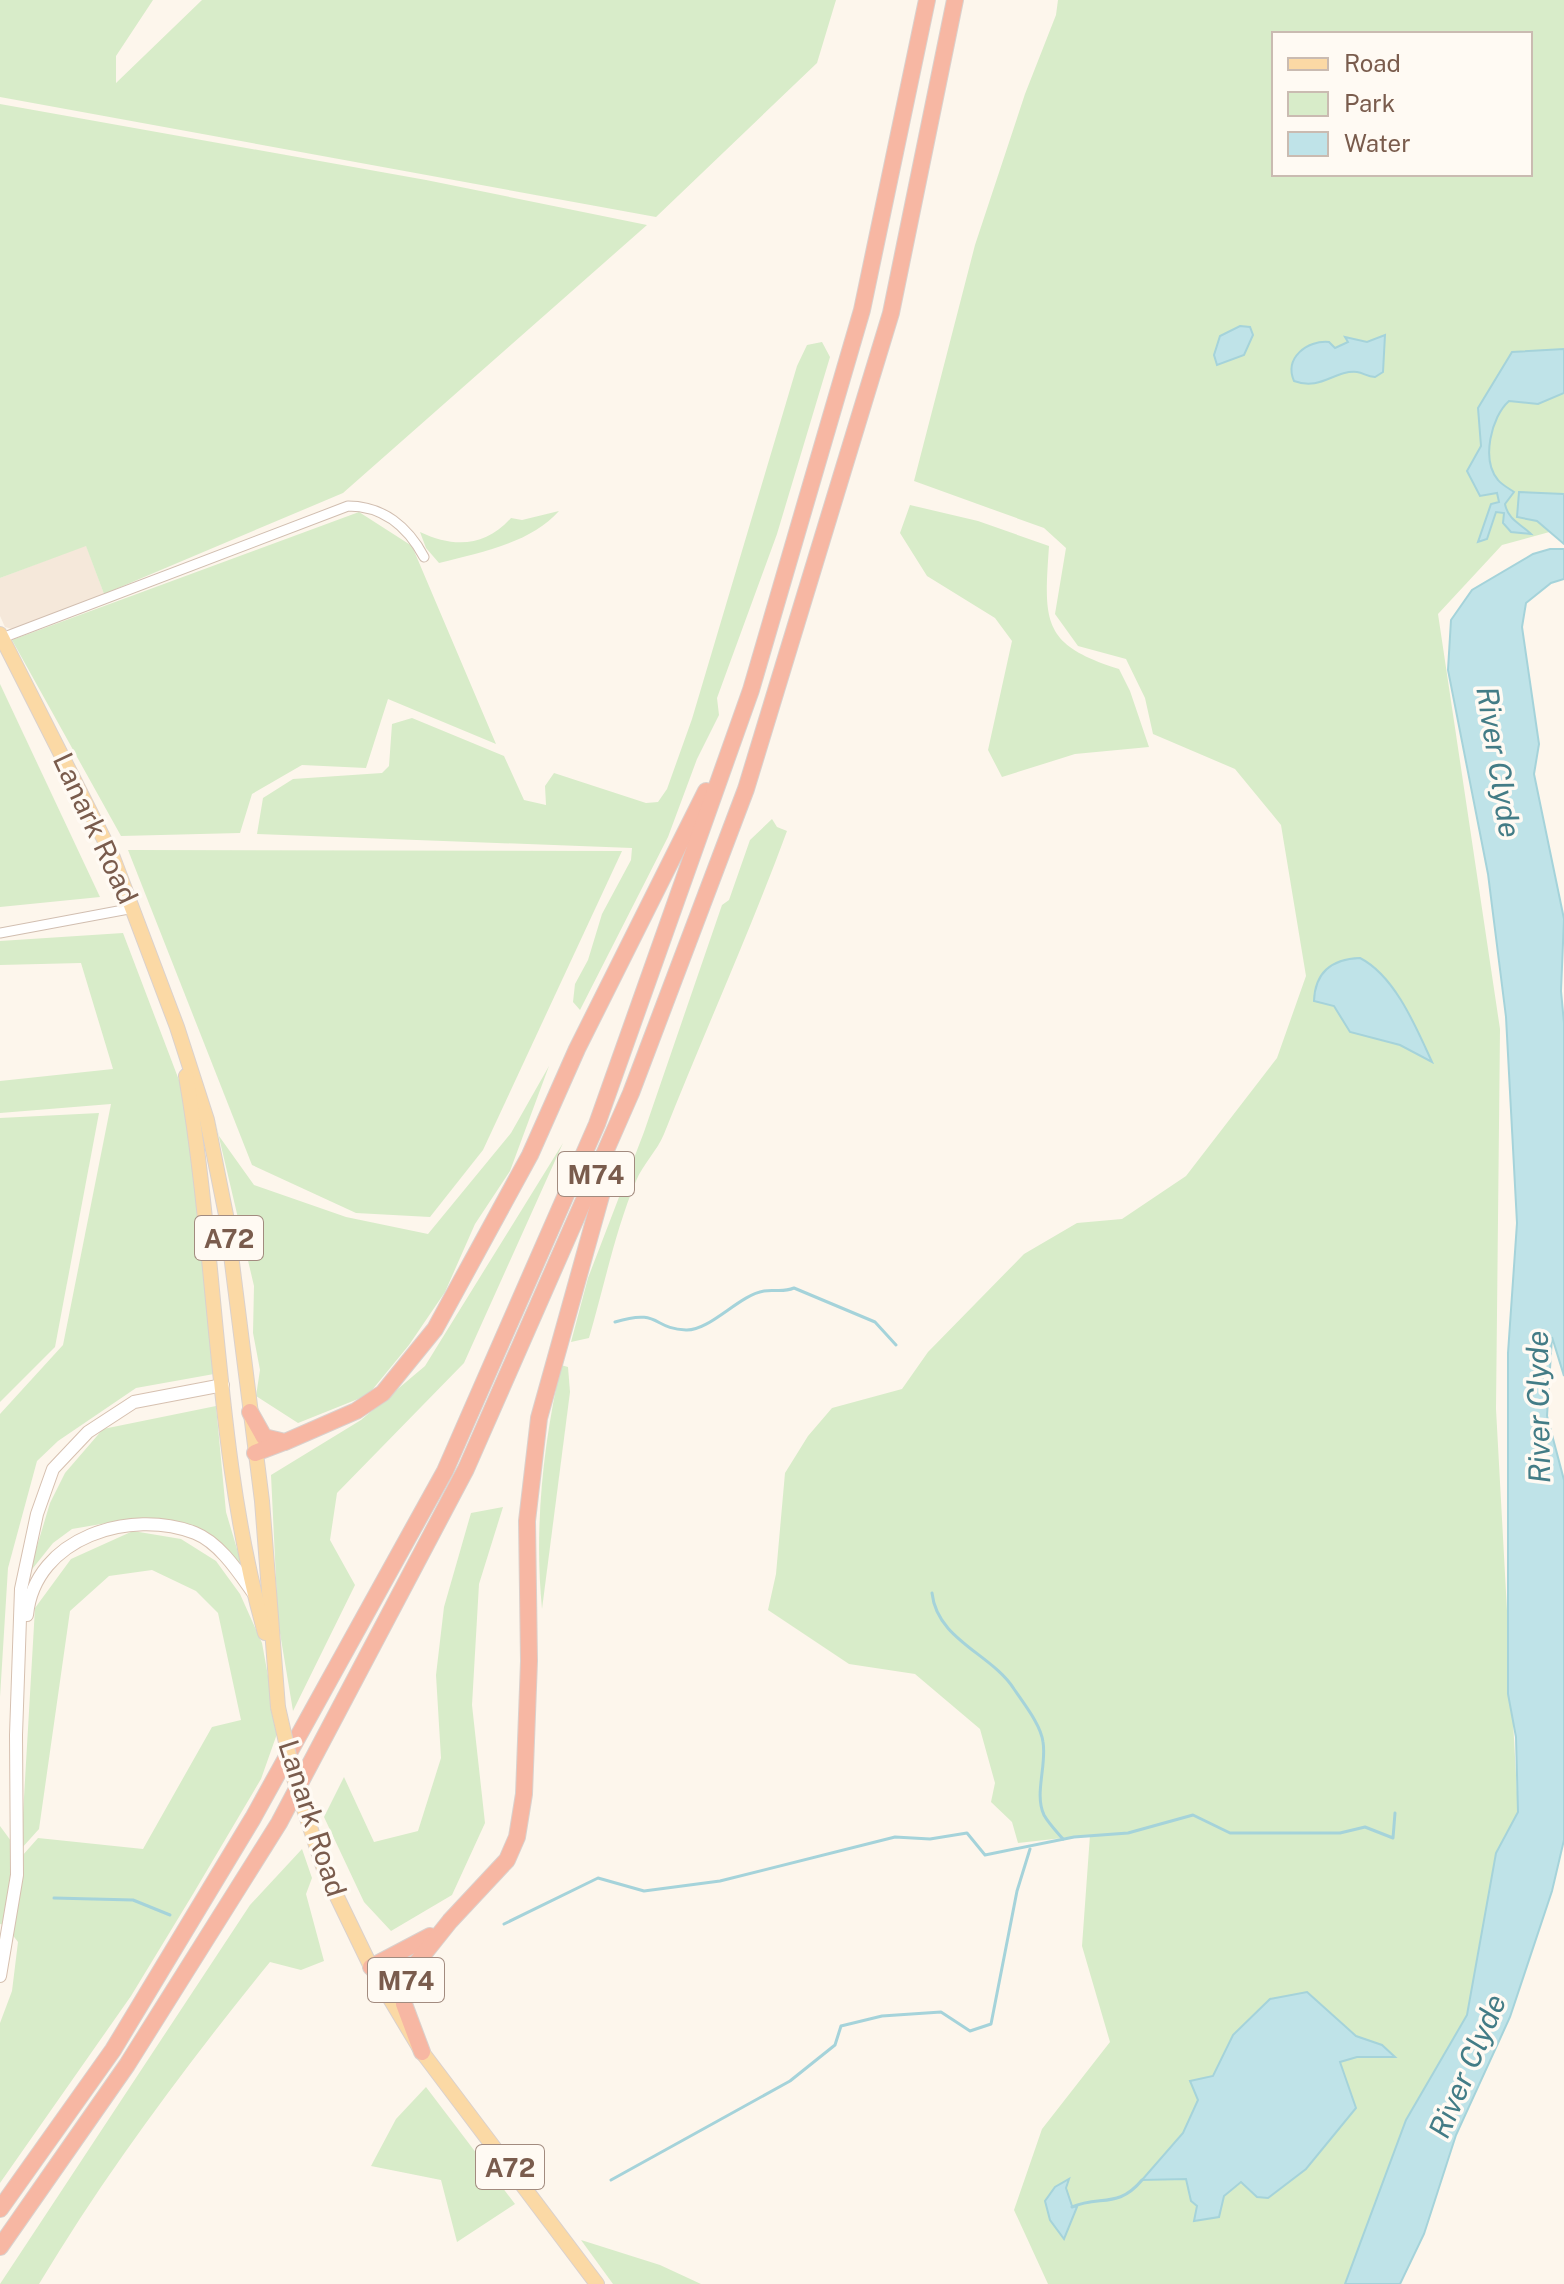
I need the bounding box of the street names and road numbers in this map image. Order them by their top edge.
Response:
street label: Lanark Road [47,747,145,909]
road number: M74 [558,1152,634,1196]
road number: A72 [195,1216,263,1260]
street label: Lanark Road [272,1736,354,1900]
road number: M74 [368,1958,444,2002]
road number: A72 [476,2145,544,2189]

